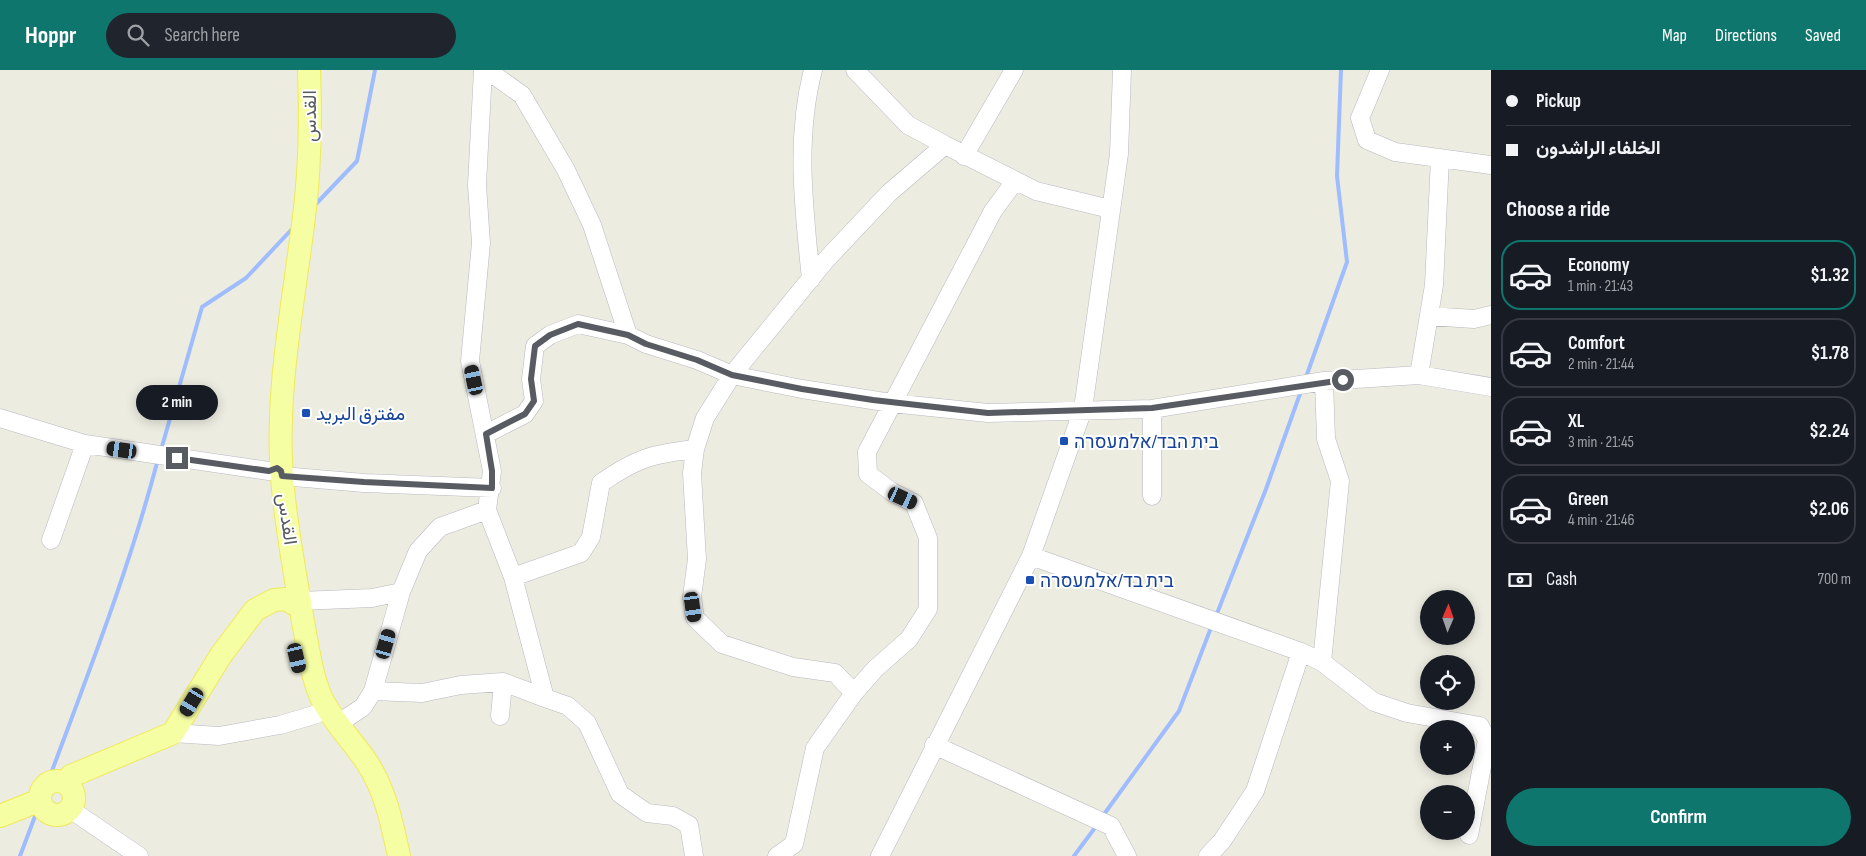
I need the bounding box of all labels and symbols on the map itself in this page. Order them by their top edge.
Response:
street label: القدس [299,90,322,142]
car [463,364,484,396]
route start [1332,369,1354,391]
callout: 2 min [136,386,218,420]
place label: مفترق البريد [316,403,405,426]
marker: مفترق البريد [300,407,312,419]
place label: בית הבד/אלמעסרה [1074,431,1219,454]
marker: בית הבד/אלמעסרה [1058,435,1070,447]
car [106,440,137,460]
route end [166,447,188,469]
car [886,485,919,511]
street label: القدس [272,492,302,547]
place label: בית בד/אלמעסרה [1040,570,1174,593]
marker: בית בד/אלמעסרה [1024,574,1036,586]
north arrow [1420,590,1475,645]
car [683,591,702,623]
car [374,628,397,660]
car [286,642,307,674]
car [177,685,206,719]

